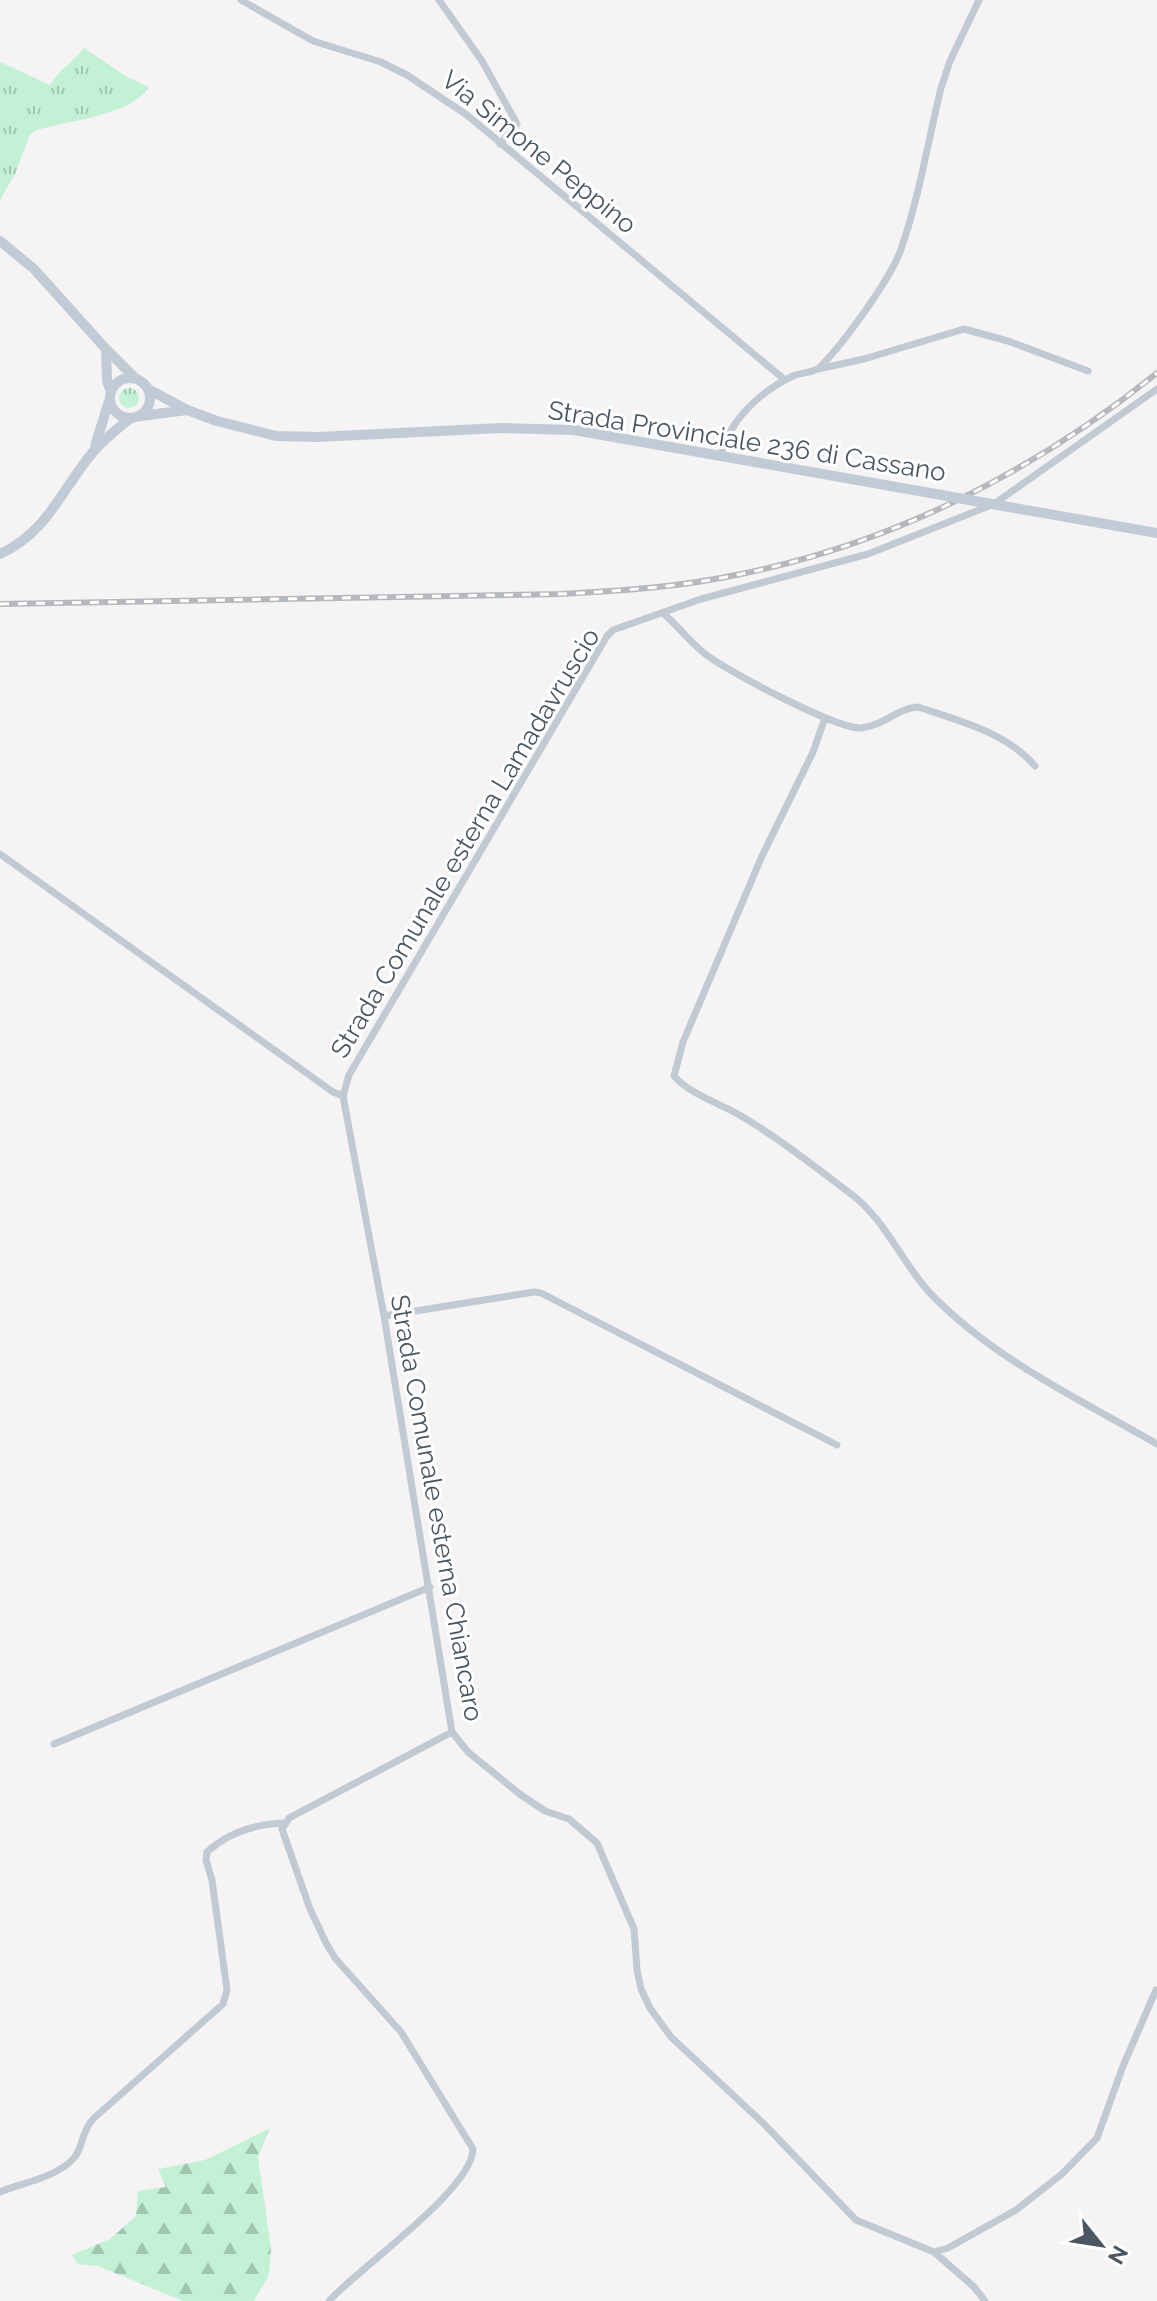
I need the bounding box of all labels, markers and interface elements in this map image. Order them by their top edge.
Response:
street label: Via Simone Peppino [436,64,642,240]
street label: Strada Provinciale 236 di Cassano [546,395,948,487]
street label: Strada Comunale esterna Lamadavruscio [324,623,606,1063]
street label: Strada Comunale esterna Chiancaro [385,1292,489,1724]
north arrow [1061,2205,1141,2285]
text: N [1103,2241,1134,2269]

